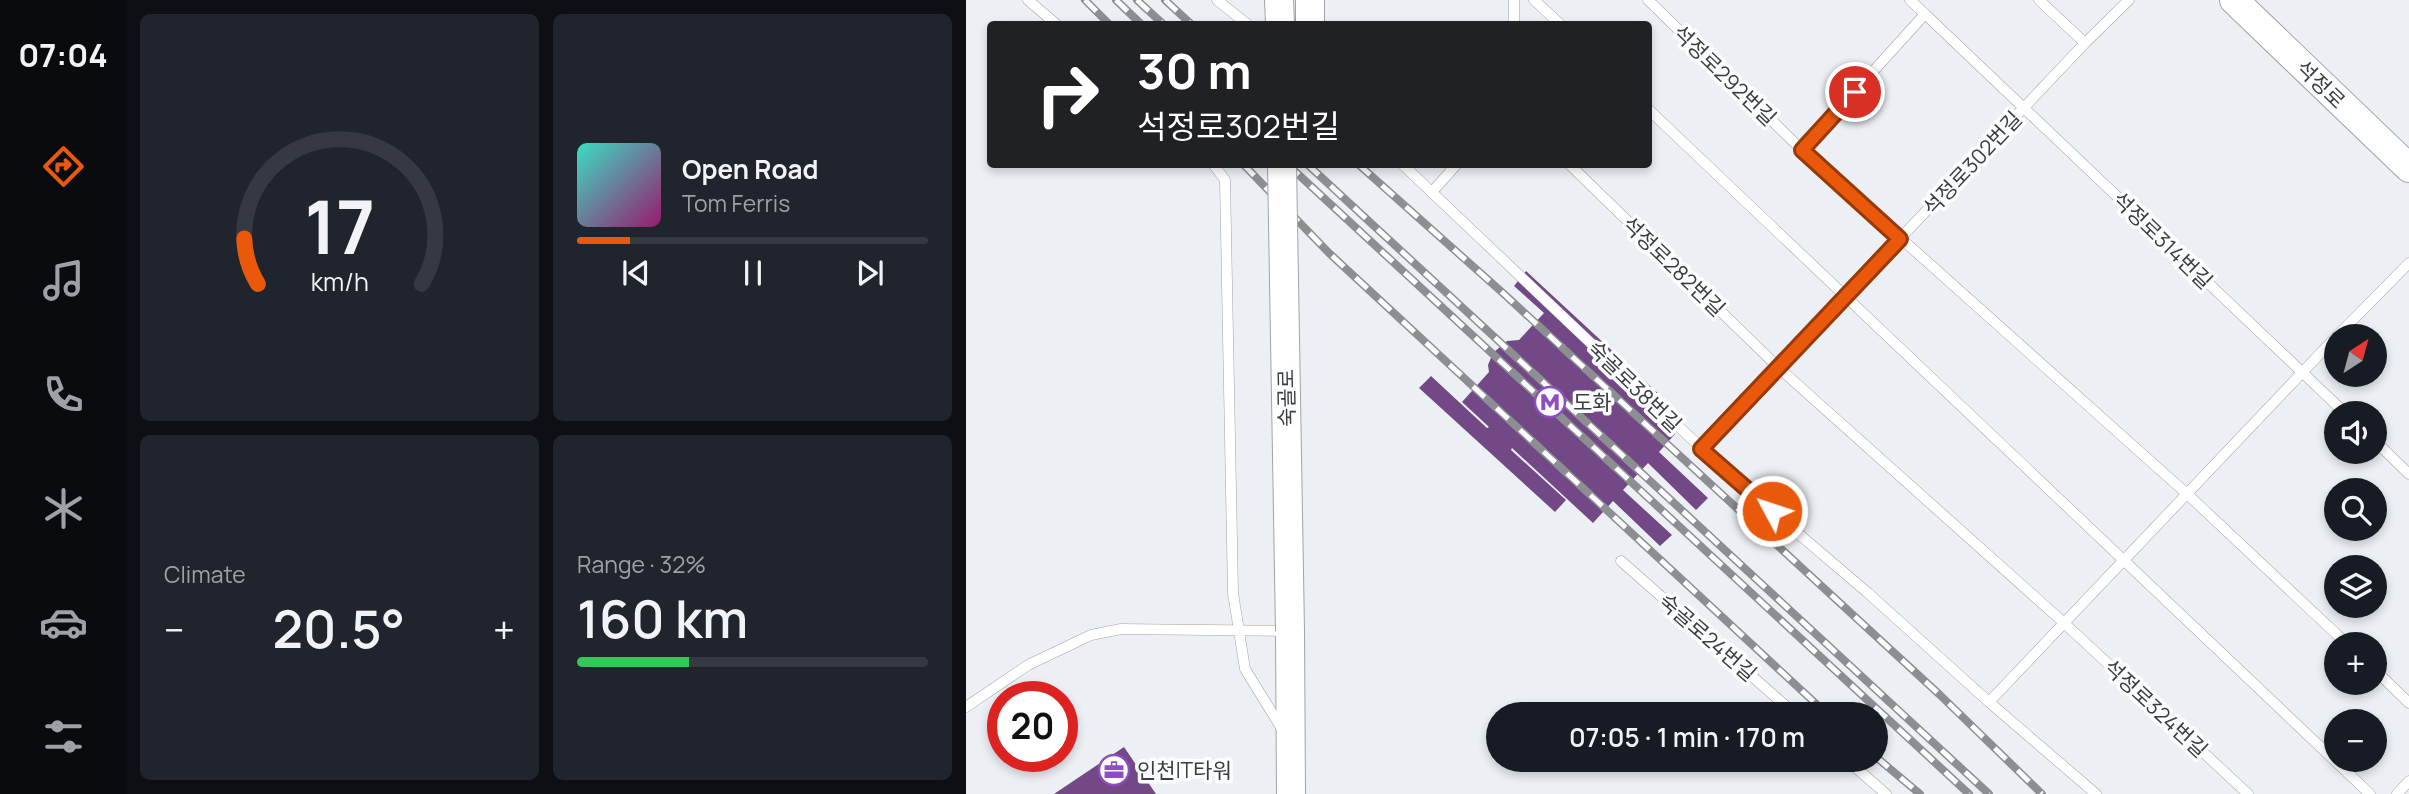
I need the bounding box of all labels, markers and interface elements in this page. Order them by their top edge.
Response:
street label: 석정로292번길 [1667,19,1783,131]
text: 07:04 [18,33,108,77]
text: 30 m [1137,37,1252,104]
icon: right [1022,49,1113,140]
street label: 석정로 [2290,54,2352,114]
pin [1825,62,1885,122]
icon: arrive [1836,73,1874,111]
text: 석정로302번길 [1137,104,1340,148]
street label: 석정로302번길 [1916,105,2028,221]
icon: directions [39,142,88,191]
text: Open Road [682,151,818,187]
text: 17 [304,176,375,276]
street label: 석정로314번길 [2107,185,2219,295]
text: Tom Ferris [682,187,790,219]
street label: 석정로282번길 [1617,210,1731,322]
icon: previous [617,254,655,292]
icon: pause [734,254,772,292]
icon: next [851,254,889,292]
icon: music [39,256,88,305]
text: km/h [310,264,369,299]
north arrow [2324,324,2387,387]
map controls [2324,324,2387,772]
street label: 숙골로38번길 [1582,334,1688,438]
street label: 숙골로 [1271,369,1301,427]
icon: phone [39,370,88,419]
metro station icon: 도화 [1533,385,1567,419]
place label: 도화 [1573,388,1612,416]
button: sound [2324,401,2387,464]
position arrow [1735,474,1809,548]
button: search [2324,478,2387,541]
icon: climate [39,484,88,533]
text: Range · 32% [577,548,706,580]
button: layers [2324,555,2387,618]
text: Climate [164,558,246,590]
text: 160 km [577,583,748,654]
street label: 숙골로24번길 [1653,587,1763,687]
text: 20.5° [273,593,405,664]
icon: car [39,598,88,647]
text: − [164,603,185,655]
text: + [493,603,515,655]
button: + [2324,632,2387,695]
street label: 석정로324번길 [2098,653,2214,763]
speed limit sign: 20 [987,681,1078,772]
button: − [2324,709,2387,772]
icon: filters [39,712,88,761]
text: 07:05 · 1 min · 170 m [1569,719,1805,755]
office icon: 인천IT타워 [1097,753,1131,787]
place label: 인천IT타워 [1137,756,1232,784]

